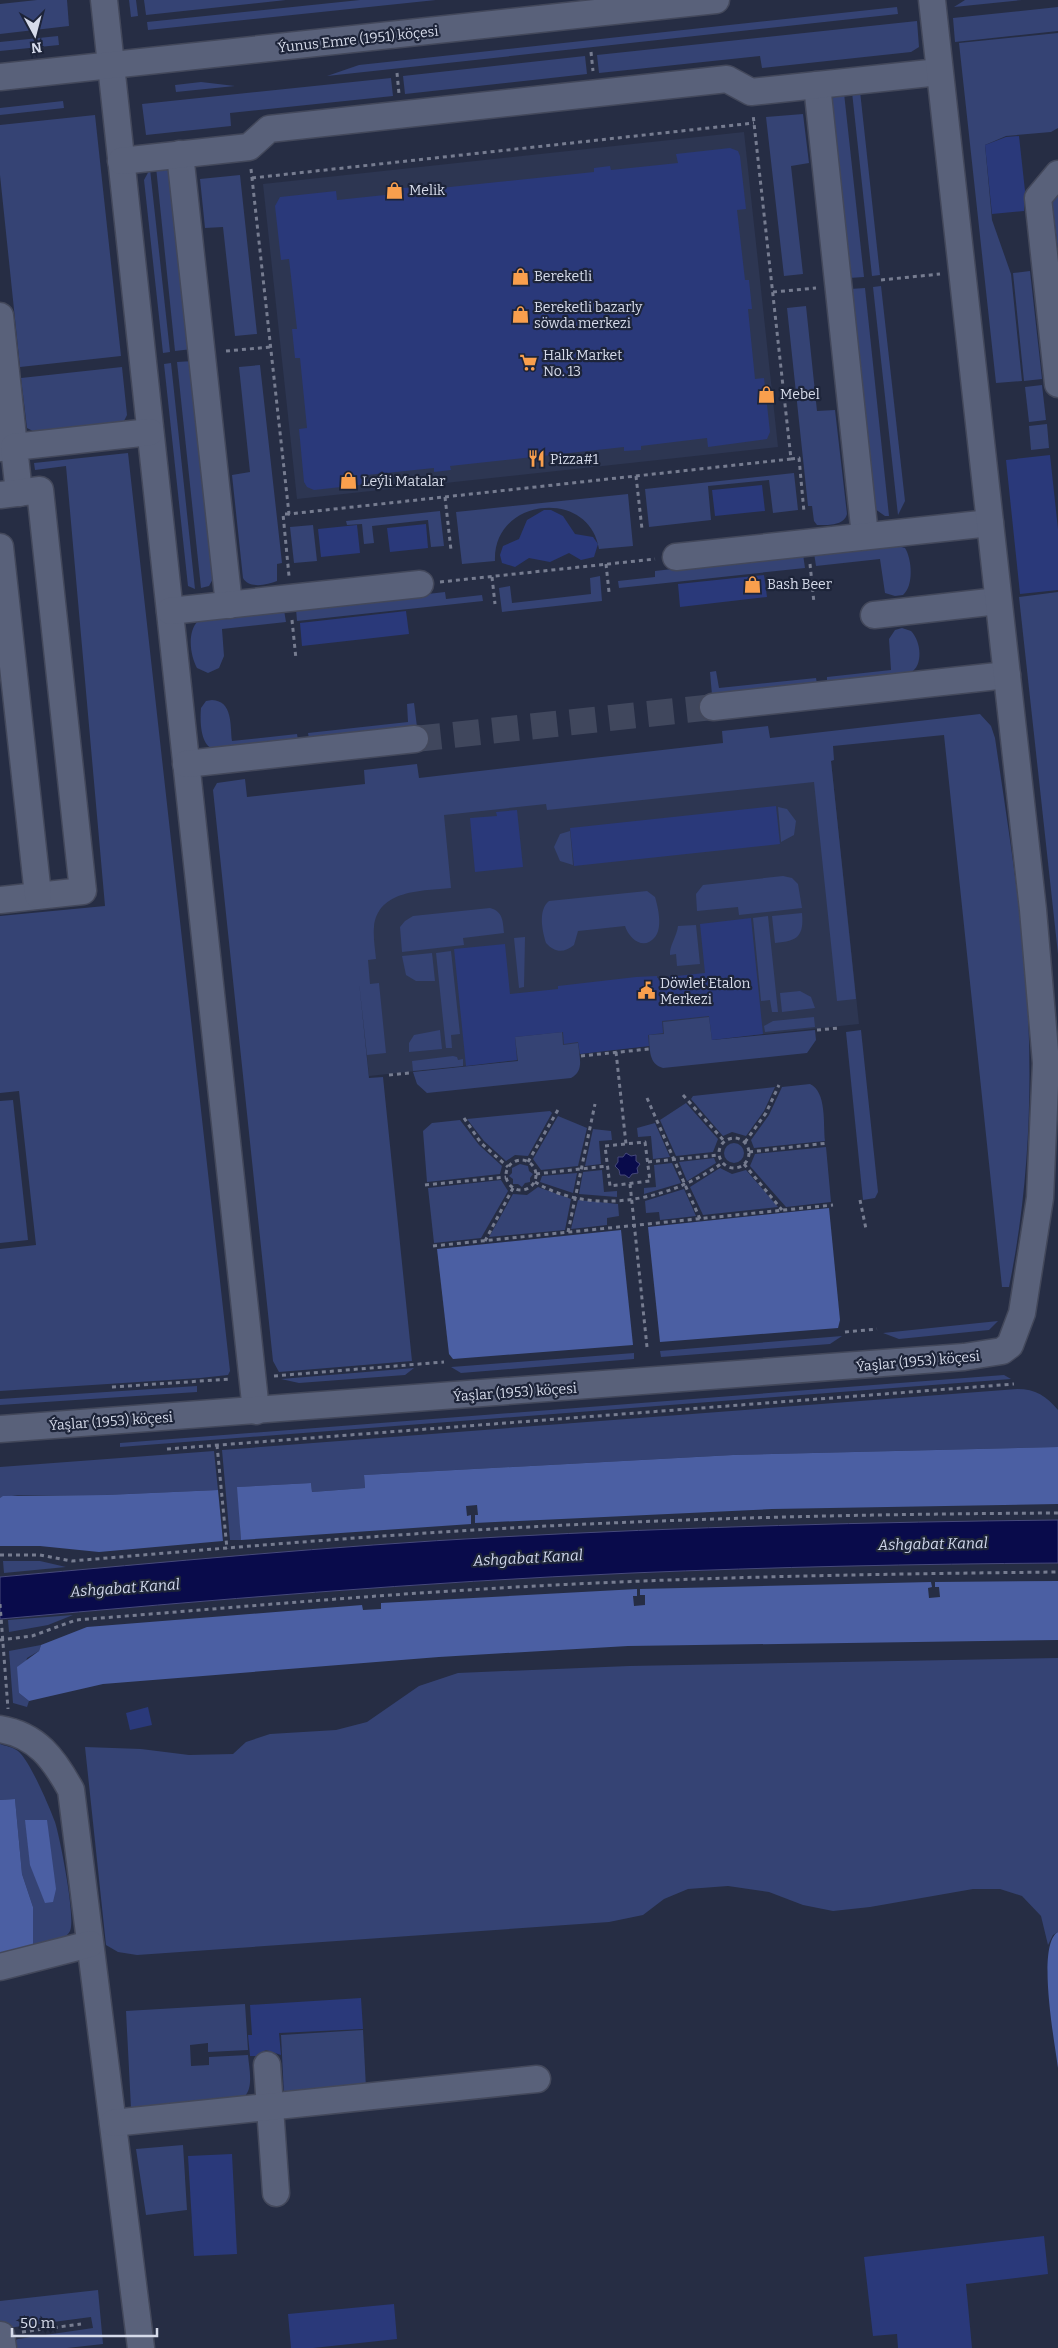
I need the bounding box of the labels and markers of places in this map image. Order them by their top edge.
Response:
shop icon: Melik [385,180,405,200]
place label: Melik [409,182,445,199]
shop icon: Bereketli [510,266,530,286]
place label: Bereketli [534,268,592,285]
place label: Bereketli bazarly söwda merkezi [534,299,643,332]
shop icon: Bereketli bazarly söwda merkezi [510,305,530,325]
place label: Halk Market No. 13 [543,347,622,380]
supermarket icon: Halk Market No. 13 [519,353,539,373]
shop icon: Mebel [756,384,776,404]
place label: Mebel [780,386,820,403]
restaurant icon: Pizza#1 [526,449,546,469]
place label: Pizza#1 [550,451,599,468]
shop icon: Leýli Matalar [338,471,358,491]
place label: Leýli Matalar [362,473,445,490]
shop icon: Bash Beer [743,574,763,594]
place label: Bash Beer [767,576,832,593]
place label: Döwlet Etalon Merkezi [660,975,751,1008]
public building icon: Döwlet Etalon Merkezi [636,981,656,1001]

